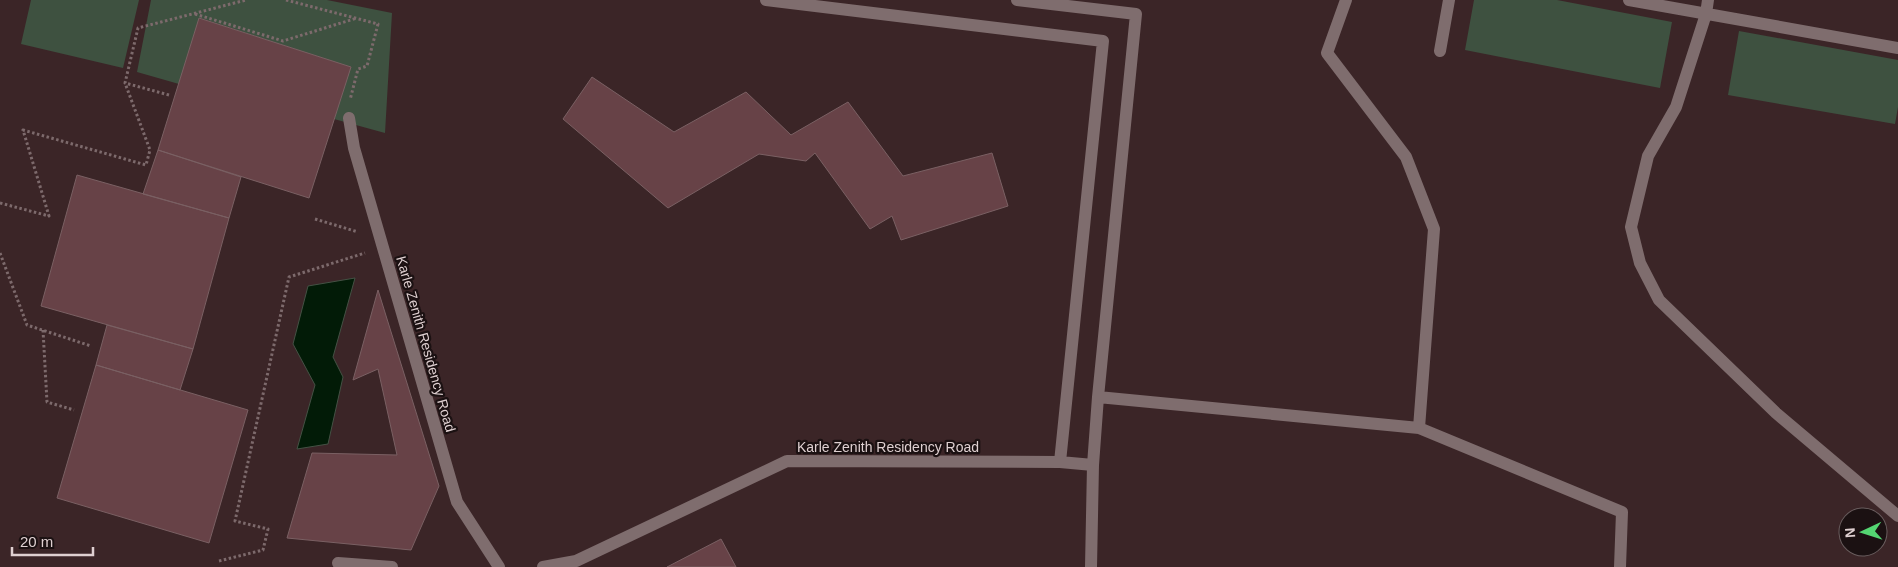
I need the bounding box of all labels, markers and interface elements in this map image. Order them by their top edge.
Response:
street label: Karle Zenith Residency Road [393,254,459,434]
street label: Karle Zenith Residency Road [797,439,979,455]
north arrow [1838,507,1888,557]
scale bar [12,524,94,556]
text: N [1842,527,1858,539]
text: 20 m [20,533,53,550]

